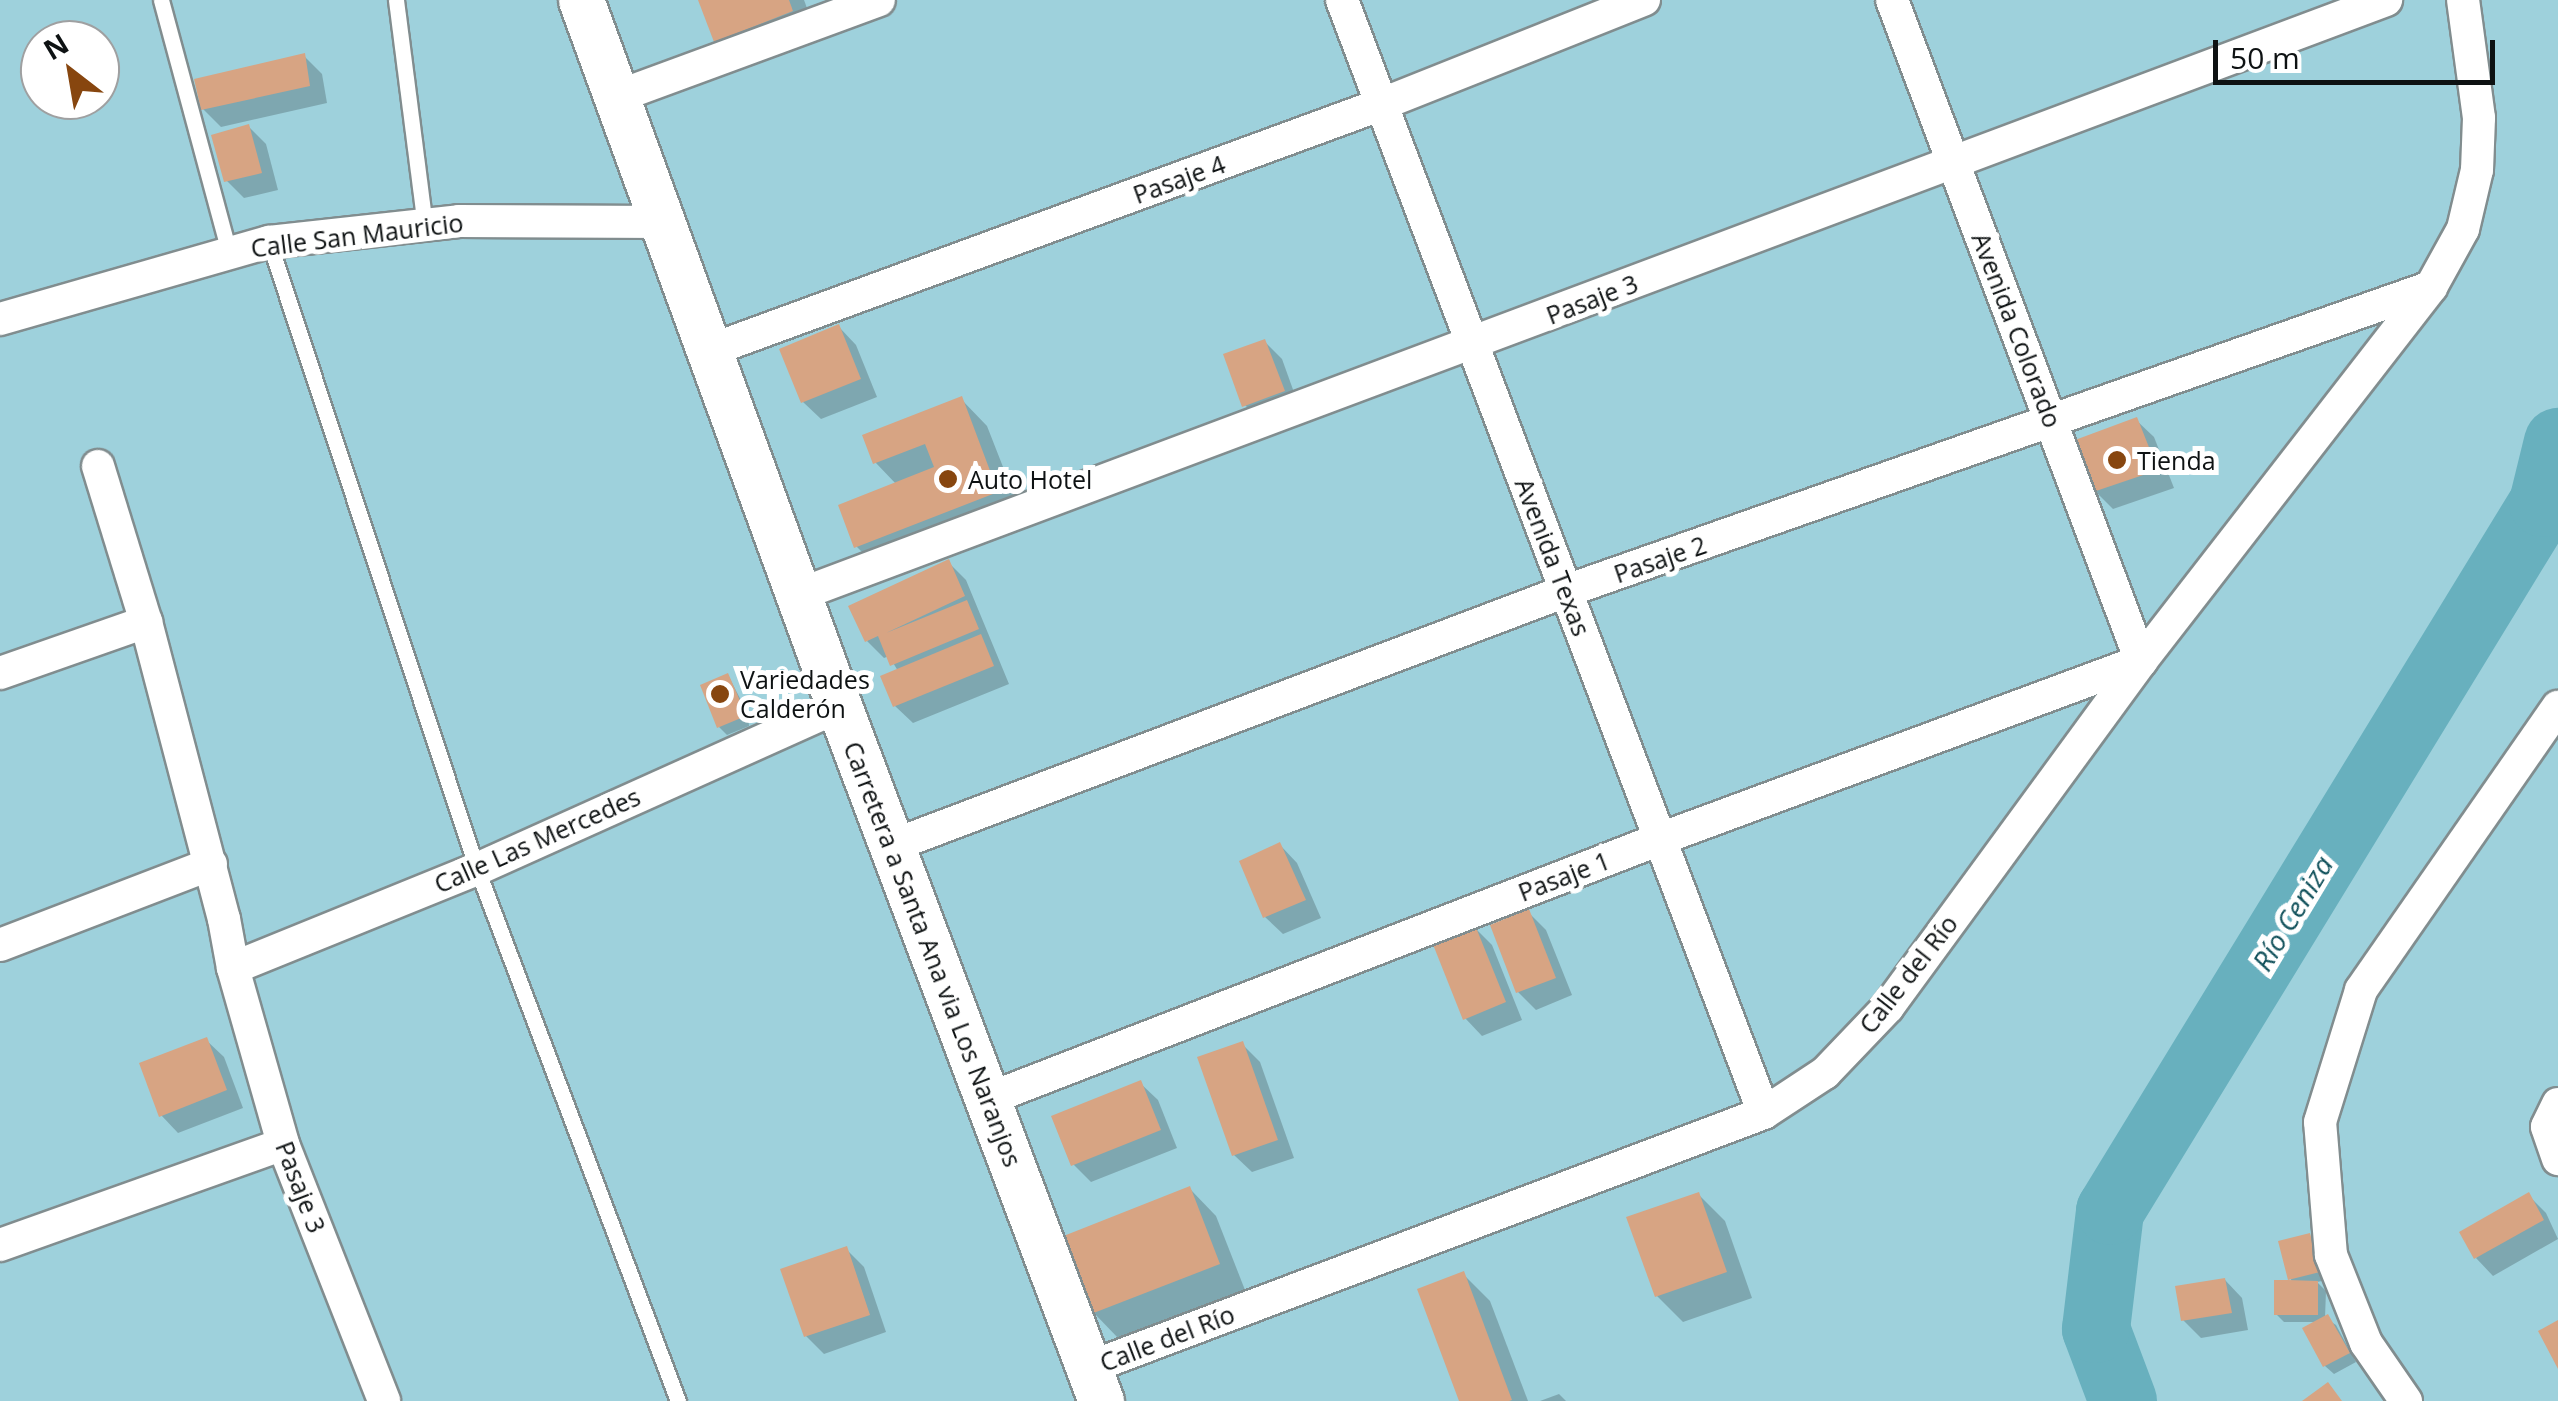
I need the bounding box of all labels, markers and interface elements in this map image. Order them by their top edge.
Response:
north arrow [20,20,120,120]
scale bar [2218,20,2500,82]
text: N [36,24,75,68]
text: 50 m [2230,37,2300,78]
street label: Pasaje 4 [1129,149,1229,209]
street label: Calle San Mauricio [249,207,465,263]
street label: Avenida Colorado [1966,228,2068,432]
street label: Pasaje 3 [1542,268,1642,330]
place label: Tienda [2137,445,2216,475]
marker: Tienda [2106,449,2128,471]
place label: Auto Hotel [968,464,1092,494]
marker: Auto Hotel [937,468,959,490]
street label: Avenida Texas [1509,474,1597,640]
street label: Pasaje 2 [1610,529,1710,589]
place label: Variedades Calderón [740,665,870,724]
marker: Variedades Calderón [709,683,731,705]
street label: Carretera a Santa Ana via Los Naranjos [838,737,1028,1171]
street label: Calle Las Mercedes [429,781,645,899]
street label: Pasaje 1 [1514,845,1614,907]
water label: Río Ceniza [2245,849,2339,977]
street label: Calle del Río [1853,909,1963,1039]
street label: Pasaje 3 [270,1137,332,1237]
street label: Calle del Río [1095,1299,1239,1377]

